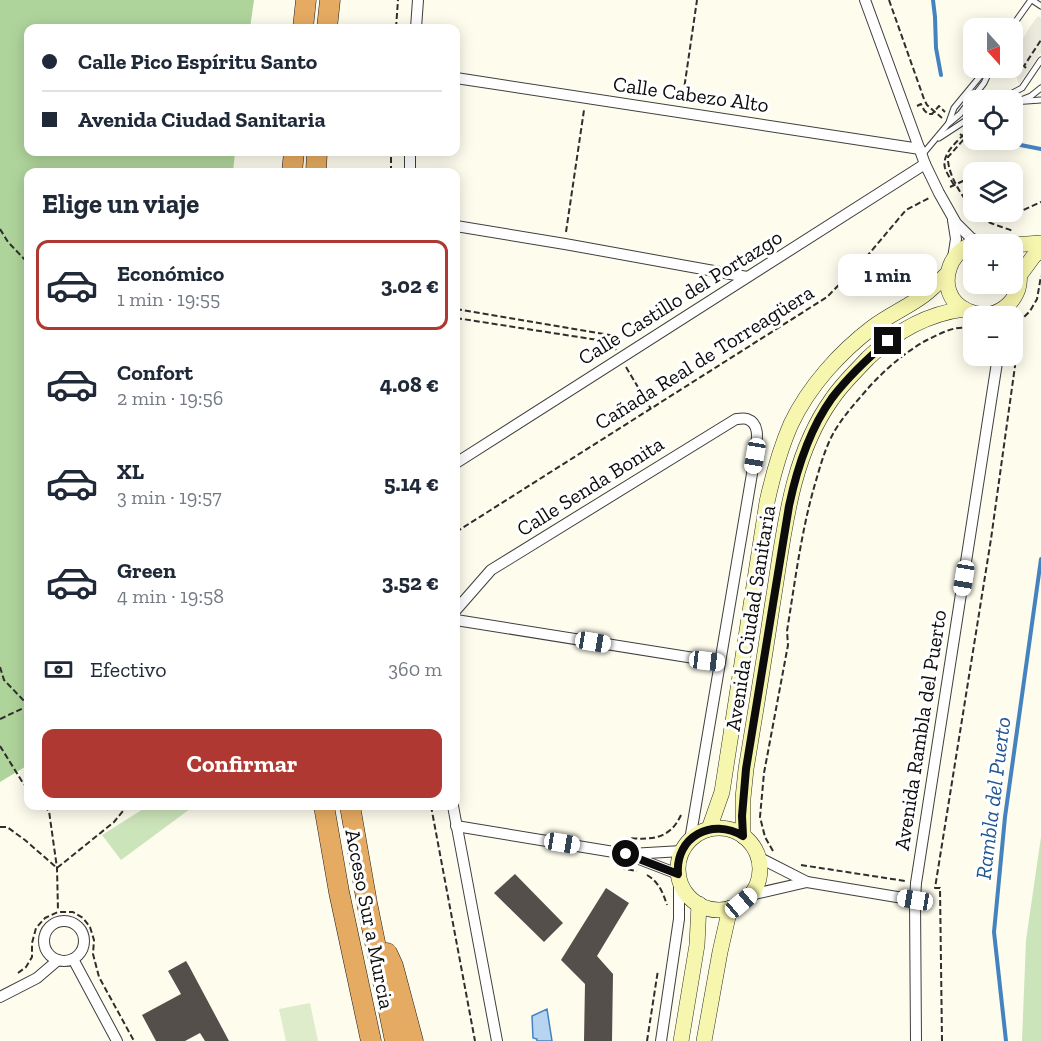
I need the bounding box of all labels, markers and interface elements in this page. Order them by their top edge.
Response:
north arrow [963,18,1023,78]
map controls [963,18,1023,366]
text: Calle Pico Espíritu Santo [78,48,317,75]
street label: Calle Cabezo Alto [612,71,770,117]
button: locate [963,90,1023,150]
text: Avenida Ciudad Sanitaria [78,106,326,133]
button: layers [963,162,1023,222]
text: Elige un viaje [42,188,199,220]
street label: Calle Castillo del Portazgo [573,224,787,370]
button: + [963,234,1023,294]
callout: 1 min [838,254,938,296]
icon: car [45,258,99,312]
text: Económico [117,260,224,287]
text: 1 min [864,263,911,287]
text: 3.02 € [381,272,439,299]
street label: Cañada Real de Torreagüera [590,279,818,435]
text: 1 min · 19:55 [117,287,220,311]
button: − [963,306,1023,366]
route end [874,327,901,354]
icon: car [45,357,99,411]
text: Confort [117,359,193,386]
text: 4.08 € [380,371,439,398]
text: 2 min · 19:56 [117,386,223,410]
street label: Calle Senda Bonita [512,431,668,541]
car [743,437,767,475]
icon: car [45,456,99,510]
text: XL [117,458,144,485]
text: 5.14 € [384,470,439,497]
text: 3 min · 19:57 [117,485,222,509]
street label: Avenida Ciudad Sanitaria [720,503,780,733]
icon: car [45,555,99,609]
text: Green [117,557,176,584]
car [952,559,976,597]
text: 3.52 € [382,569,439,596]
text: 4 min · 19:58 [117,584,224,608]
street label: Avenida Rambla del Puerto [889,608,951,852]
car [574,630,612,654]
car [688,650,726,672]
icon: cash [42,653,75,686]
text: Efectivo [90,656,166,683]
text: 360 m [388,657,442,681]
water label: Rambla del Puerto [970,715,1016,881]
button: Confirmar [42,729,442,798]
street label: Acceso Sur a Murcia [340,827,400,1011]
car [543,831,581,855]
route start [612,840,639,867]
car [721,885,761,921]
car [896,888,934,912]

